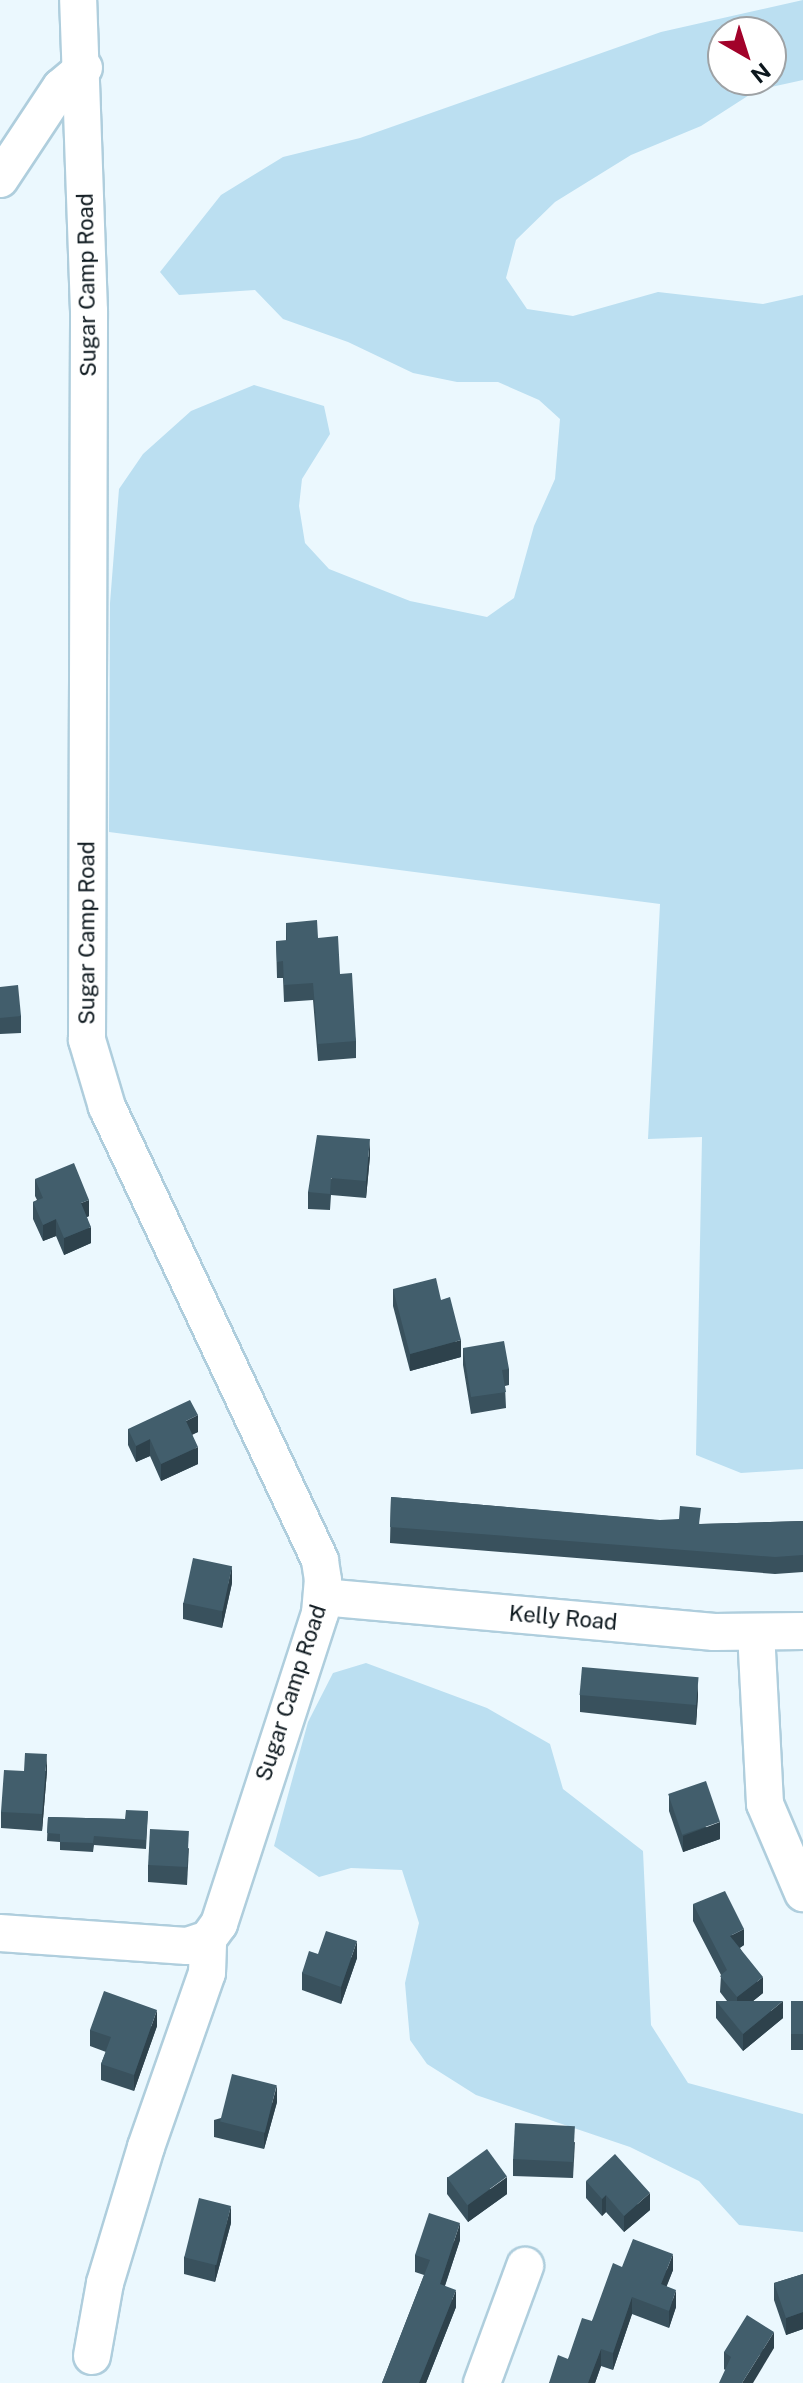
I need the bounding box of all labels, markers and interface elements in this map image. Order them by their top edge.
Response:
north arrow [707,16,787,96]
text: N [746,58,776,89]
street label: Sugar Camp Road [72,193,102,377]
street label: Sugar Camp Road [74,841,100,1025]
street label: Kelly Road [508,1600,618,1636]
street label: Sugar Camp Road [250,1602,332,1784]

